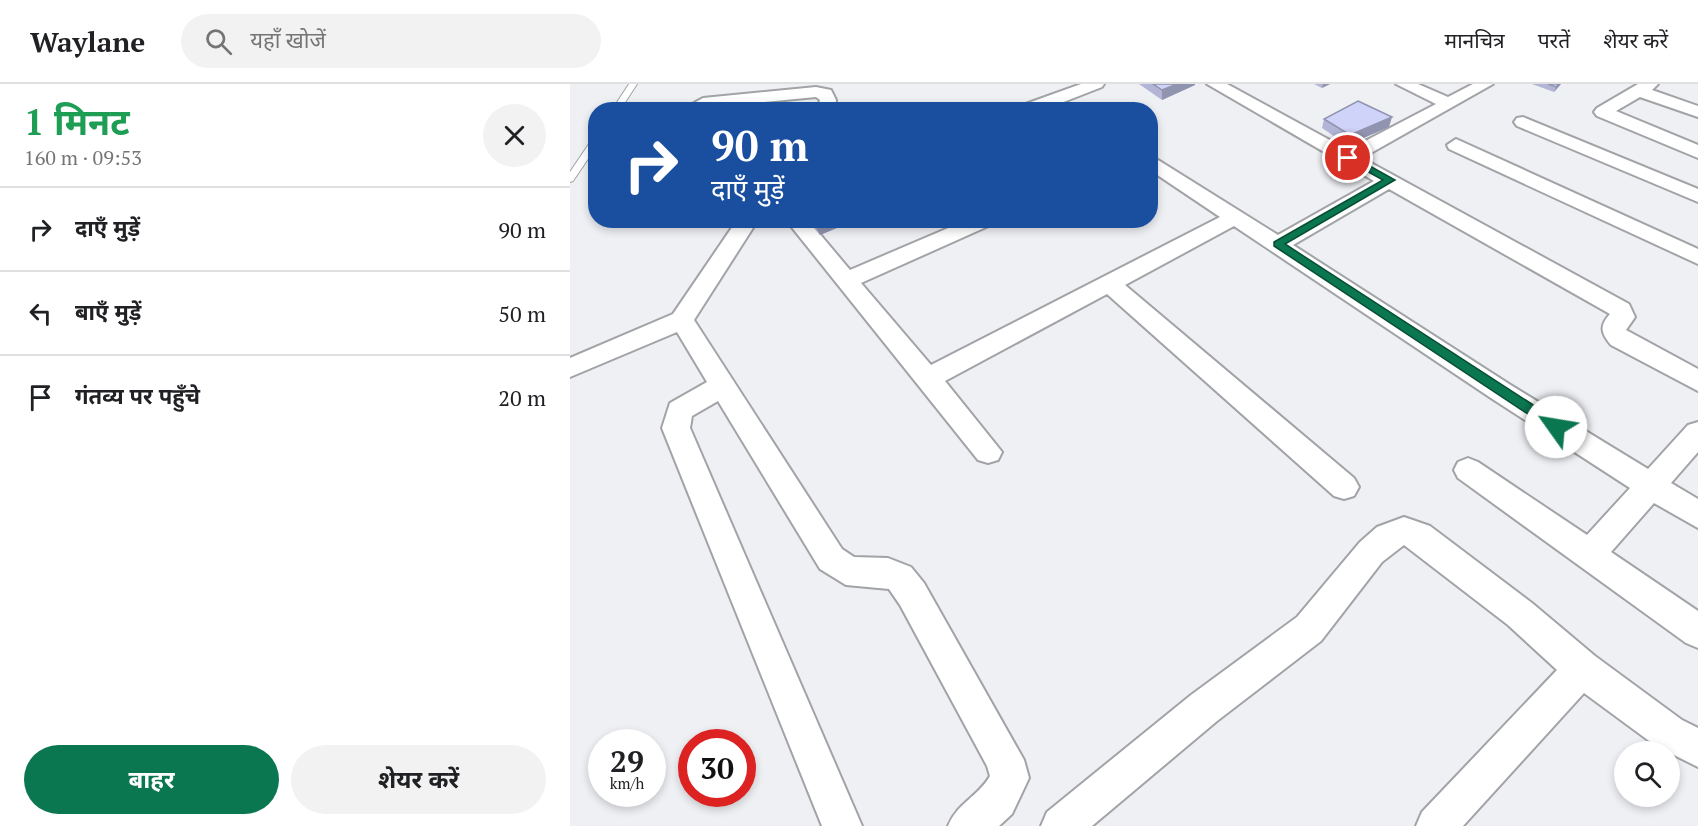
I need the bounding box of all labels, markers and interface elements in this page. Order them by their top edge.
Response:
search box [181,14,601,68]
text: Waylane [30,23,145,60]
icon: search [202,25,235,58]
text: यहाँ खोजें [250,25,326,54]
text: मानचित्र [1445,26,1505,54]
text: परतें [1538,26,1570,54]
text: शेयर करें [1603,26,1668,54]
text: 1 मिनट [24,98,130,145]
button: close [483,104,546,167]
text: 90 m [711,117,809,173]
icon: right [612,126,690,204]
pin [1322,132,1373,183]
icon: arrive [1331,141,1364,174]
text: 160 m · 09:53 [24,144,142,171]
text: दाएँ मुड़ें [711,171,784,207]
icon: right [24,213,57,246]
text: दाएँ मुड़ें [75,213,140,242]
text: 90 m [498,215,546,244]
icon: left [24,297,57,330]
text: बाएँ मुड़ें [75,297,141,326]
text: 50 m [498,299,546,328]
icon: arrive [24,381,57,414]
text: गंतव्य पर पहुँचे [75,381,200,410]
text: 20 m [498,383,546,412]
position arrow [1524,395,1588,459]
speed limit sign: 30 [678,729,756,807]
text: 29 [610,741,644,781]
map controls [1614,741,1680,807]
button: search [1614,741,1680,807]
button: बाहर [24,745,279,814]
button: शेयर करें [291,745,546,814]
text: km/h [610,773,644,793]

